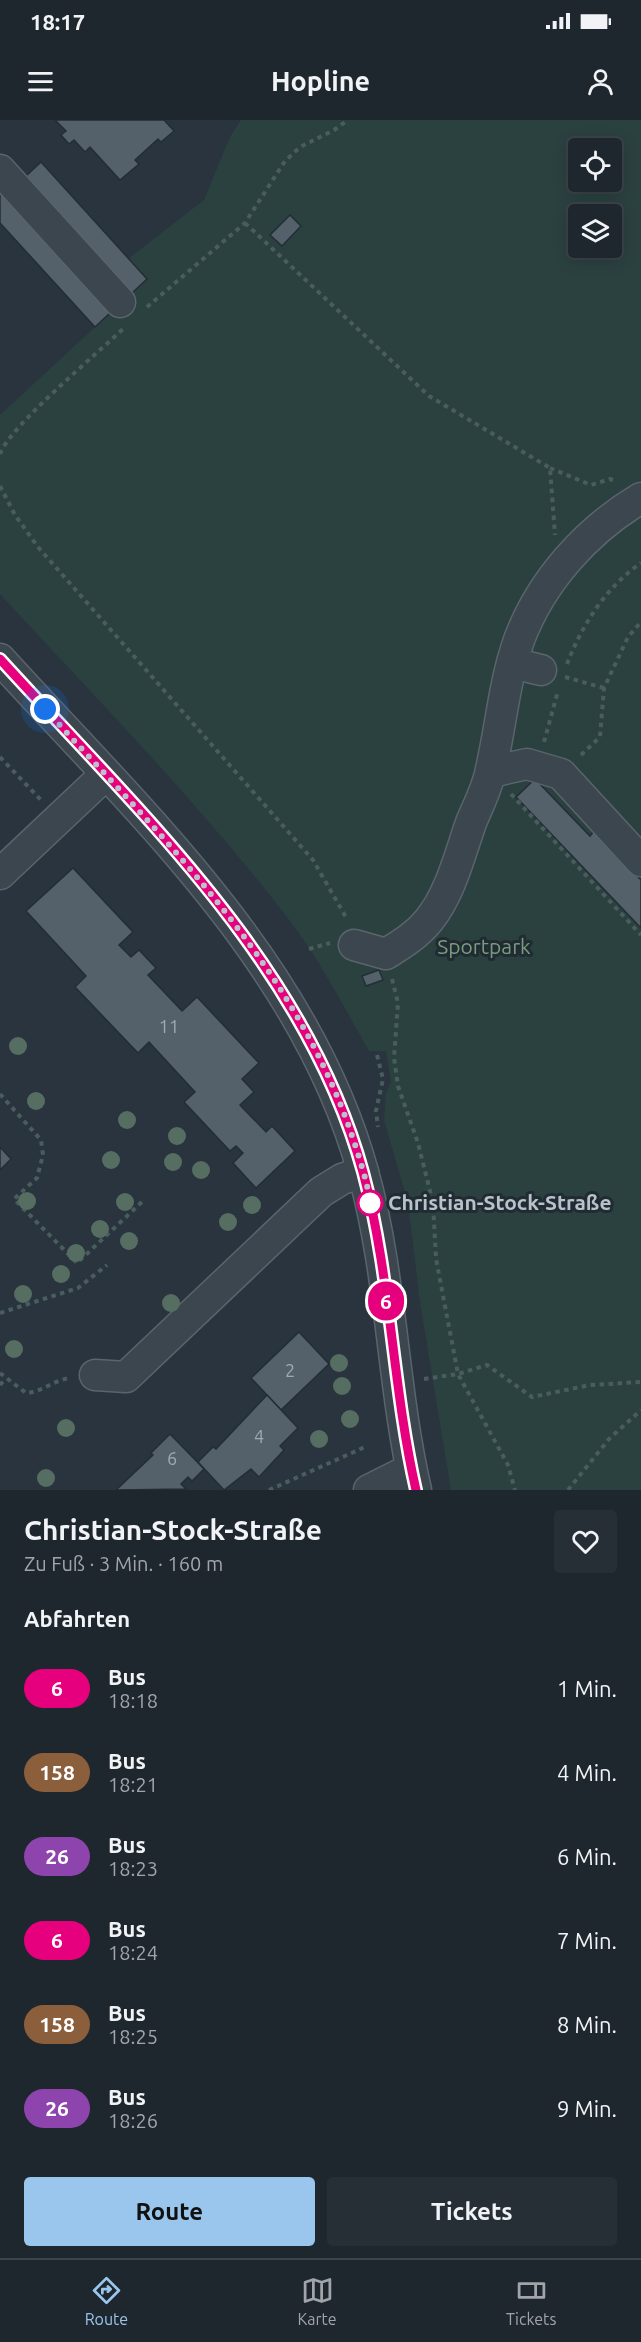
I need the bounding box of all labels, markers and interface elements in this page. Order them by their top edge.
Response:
text: 18:17 [30,9,85,34]
icon: menu [24,65,57,98]
icon: person [584,65,617,98]
text: Hopline [271,66,370,96]
map controls [568,138,622,258]
button: locate [568,138,622,192]
button: layers [568,204,622,258]
your location [30,694,60,724]
park label: Sportpark [437,934,531,958]
house number: 11 [159,1016,179,1036]
marker: Christian-Stock-Straße [357,1190,383,1216]
place label: Christian-Stock-Straße [388,1190,611,1214]
line badge: 6 [366,1282,406,1320]
text: 6 [380,1289,392,1313]
house number: 2 [285,1360,295,1380]
house number: 4 [254,1426,264,1446]
house number: 6 [167,1448,177,1468]
button: heart [554,1510,617,1573]
text: Christian-Stock-Straße [24,1514,322,1545]
text: Zu Fuß · 3 Min. · 160 m [24,1552,223,1575]
text: Abfahrten [24,1606,130,1631]
text: Bus [108,1664,146,1689]
text: 6 [51,1676,63,1700]
text: 1 Min. [557,1676,617,1701]
text: 18:18 [108,1689,158,1712]
text: Bus [108,1748,146,1773]
text: 158 [39,1760,75,1784]
text: 4 Min. [557,1760,617,1785]
text: 18:21 [108,1773,158,1796]
text: Bus [108,1832,146,1857]
text: 26 [45,1844,69,1868]
text: 6 Min. [557,1844,617,1869]
text: 18:23 [108,1857,158,1880]
text: Bus [108,1916,146,1941]
text: 6 [51,1928,63,1952]
text: 7 Min. [557,1928,617,1953]
text: 18:24 [108,1941,158,1964]
text: Bus [108,2000,146,2025]
text: 158 [39,2012,75,2036]
text: 8 Min. [557,2012,617,2037]
text: 18:25 [108,2025,158,2048]
text: Bus [108,2084,146,2109]
text: 26 [45,2096,69,2120]
text: 9 Min. [557,2096,617,2121]
text: 18:26 [108,2109,158,2132]
button: Route [24,2177,315,2246]
button: Tickets [327,2177,617,2246]
tab: Route [85,2274,128,2328]
tab: Karte [297,2274,337,2328]
tab: Tickets [506,2274,556,2328]

